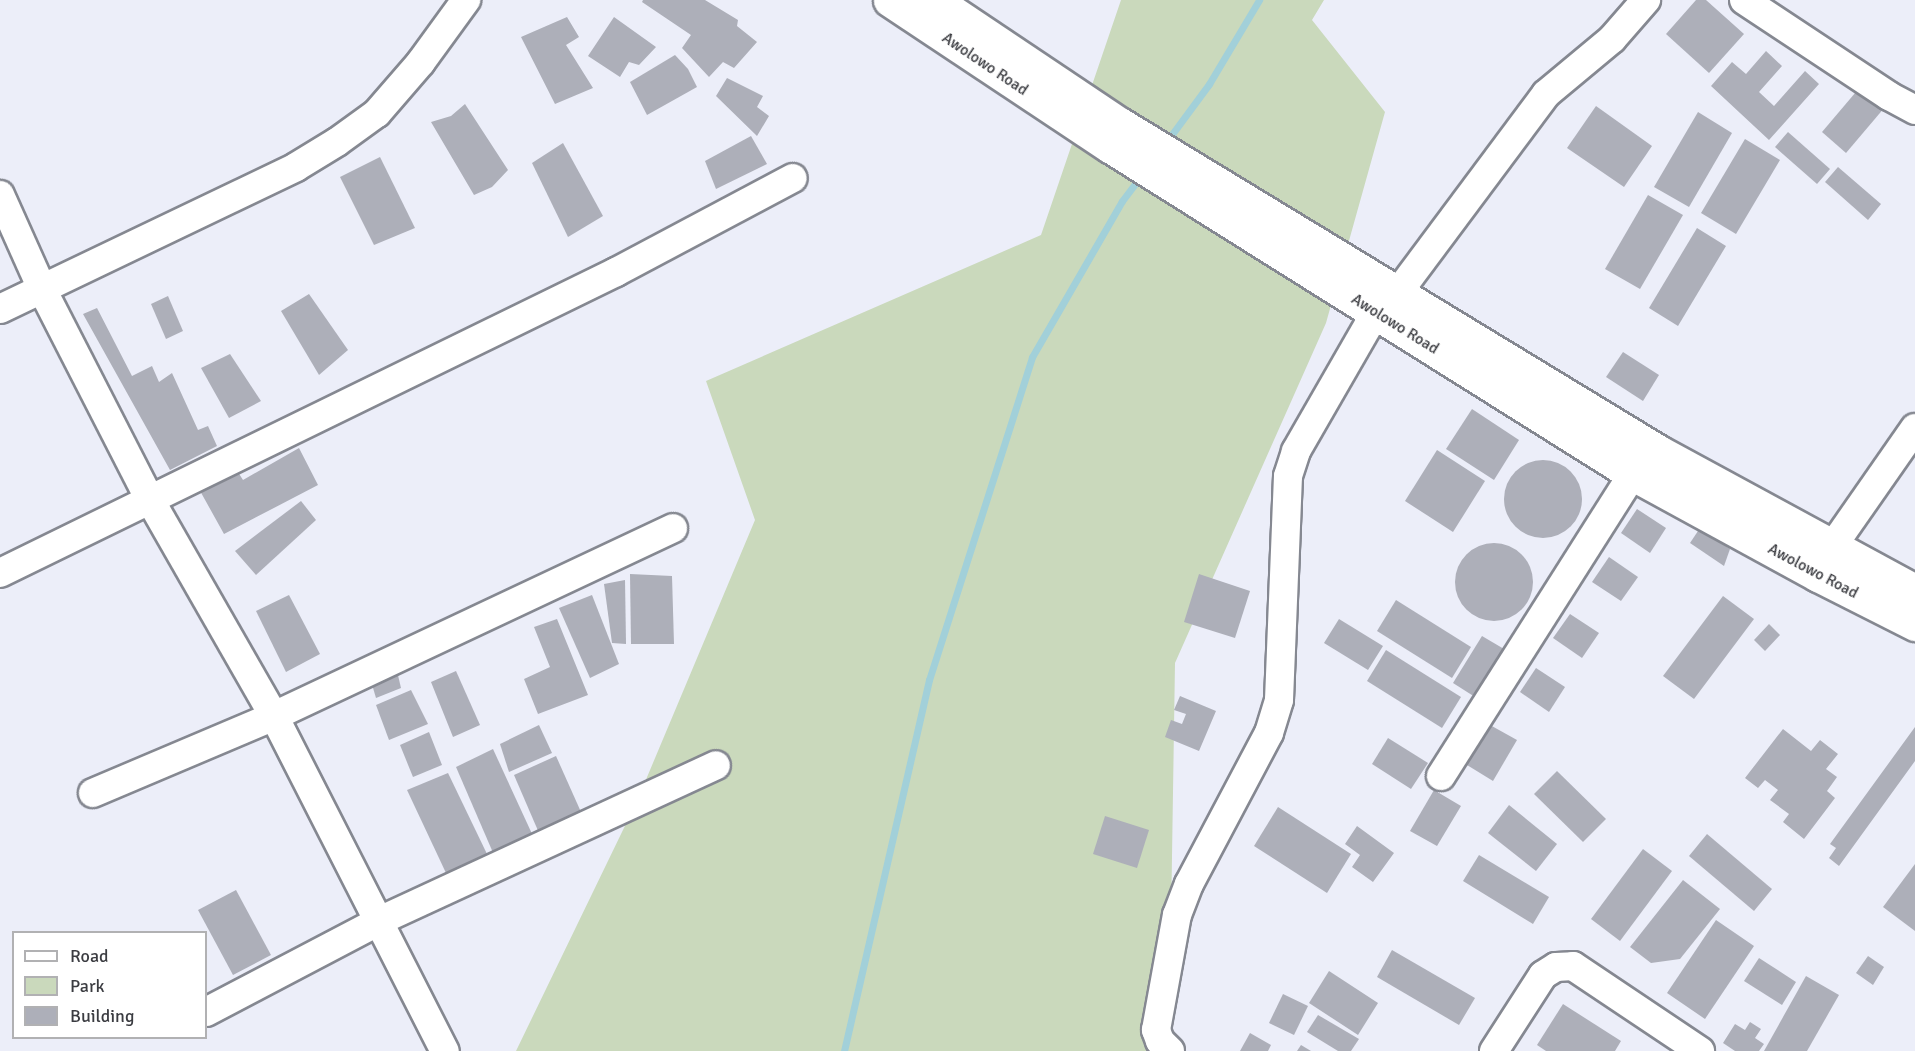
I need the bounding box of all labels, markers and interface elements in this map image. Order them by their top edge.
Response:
street label: Awolowo Road [938,28,1032,100]
street label: Awolowo Road [1348,290,1442,358]
street label: Awolowo Road [1765,539,1861,603]
legend [12,931,207,1039]
text: Road [70,945,109,967]
text: Park [70,975,105,997]
text: Building [70,1005,134,1027]

